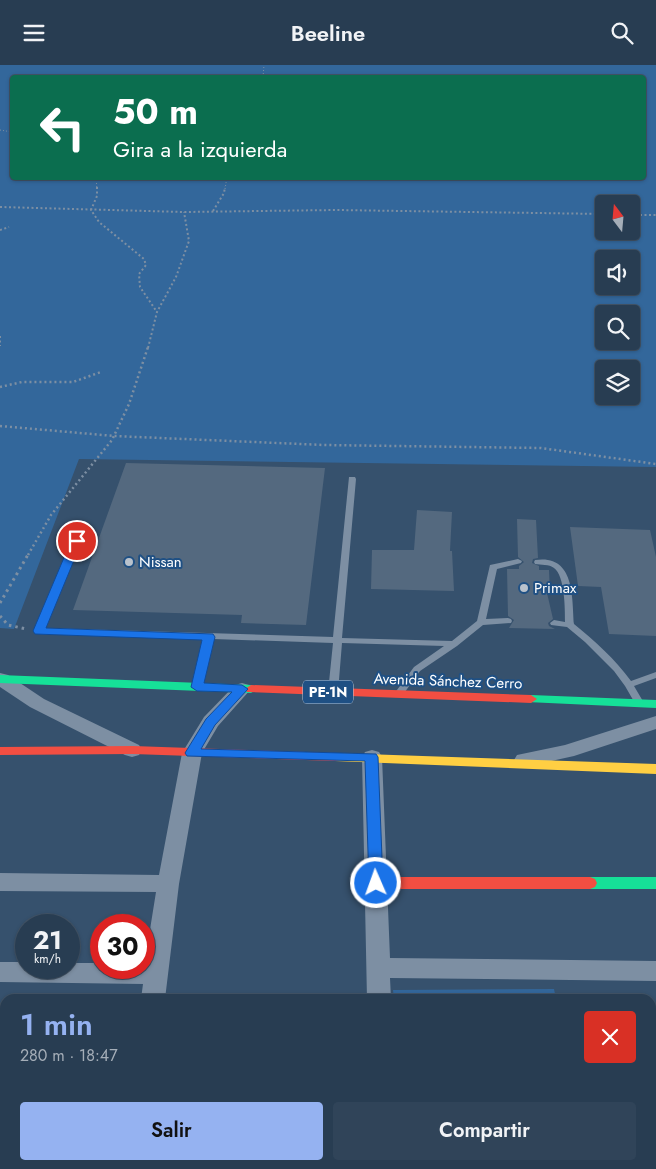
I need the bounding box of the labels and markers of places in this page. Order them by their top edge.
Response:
pin [56,520,98,562]
place label: Nissan [139,551,182,573]
marker: Nissan [123,556,135,568]
place label: Primax [534,577,577,599]
marker: Primax [518,582,530,594]

